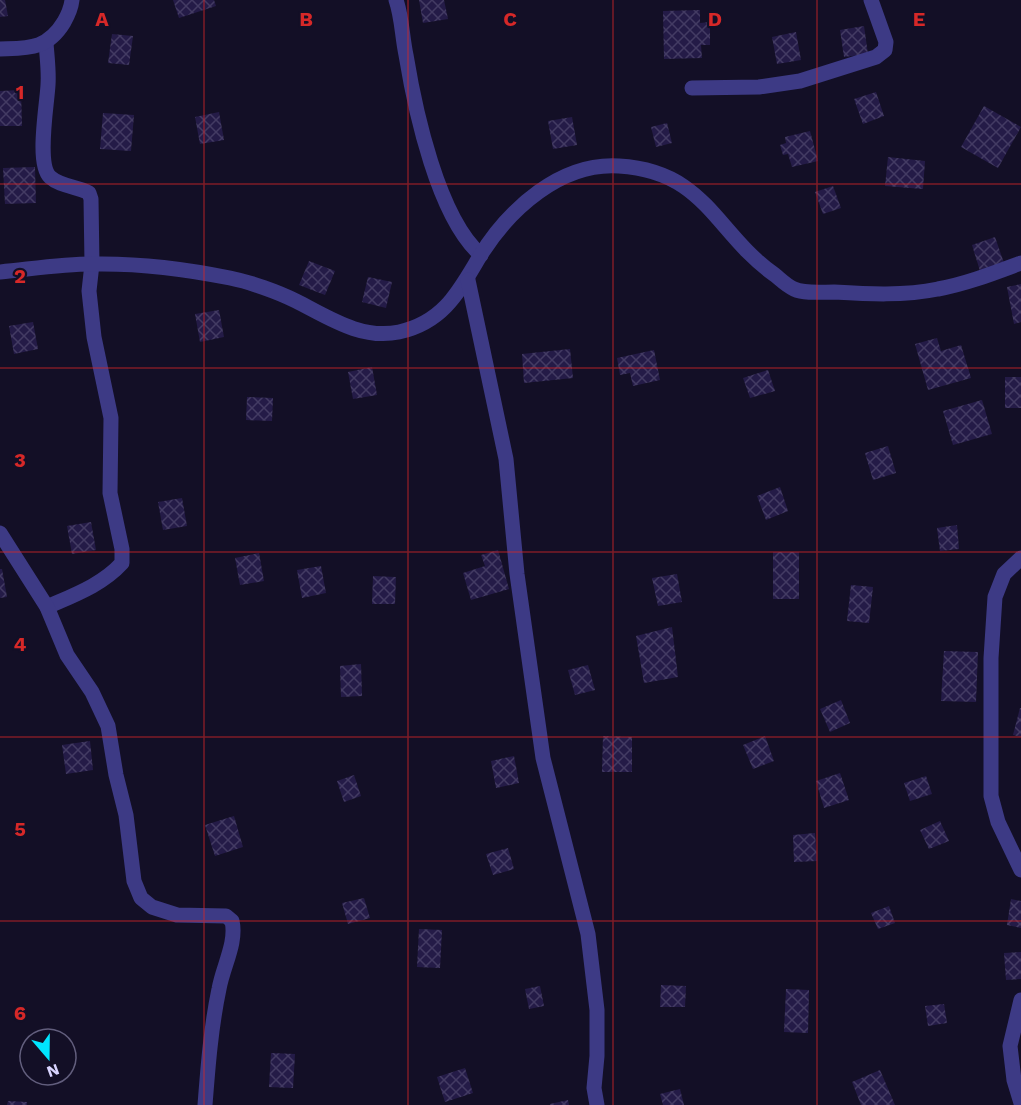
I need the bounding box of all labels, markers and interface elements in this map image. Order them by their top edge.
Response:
text: A [95,7,109,31]
text: B [299,7,313,31]
text: C [503,7,517,31]
text: D [708,7,722,31]
text: E [913,7,925,31]
text: 1 [16,80,24,104]
text: 2 [14,264,26,288]
text: 3 [14,448,26,472]
text: 4 [14,632,27,656]
text: 5 [14,817,26,841]
text: 6 [14,1001,26,1025]
north arrow [18,1027,78,1087]
text: N [44,1060,62,1082]

